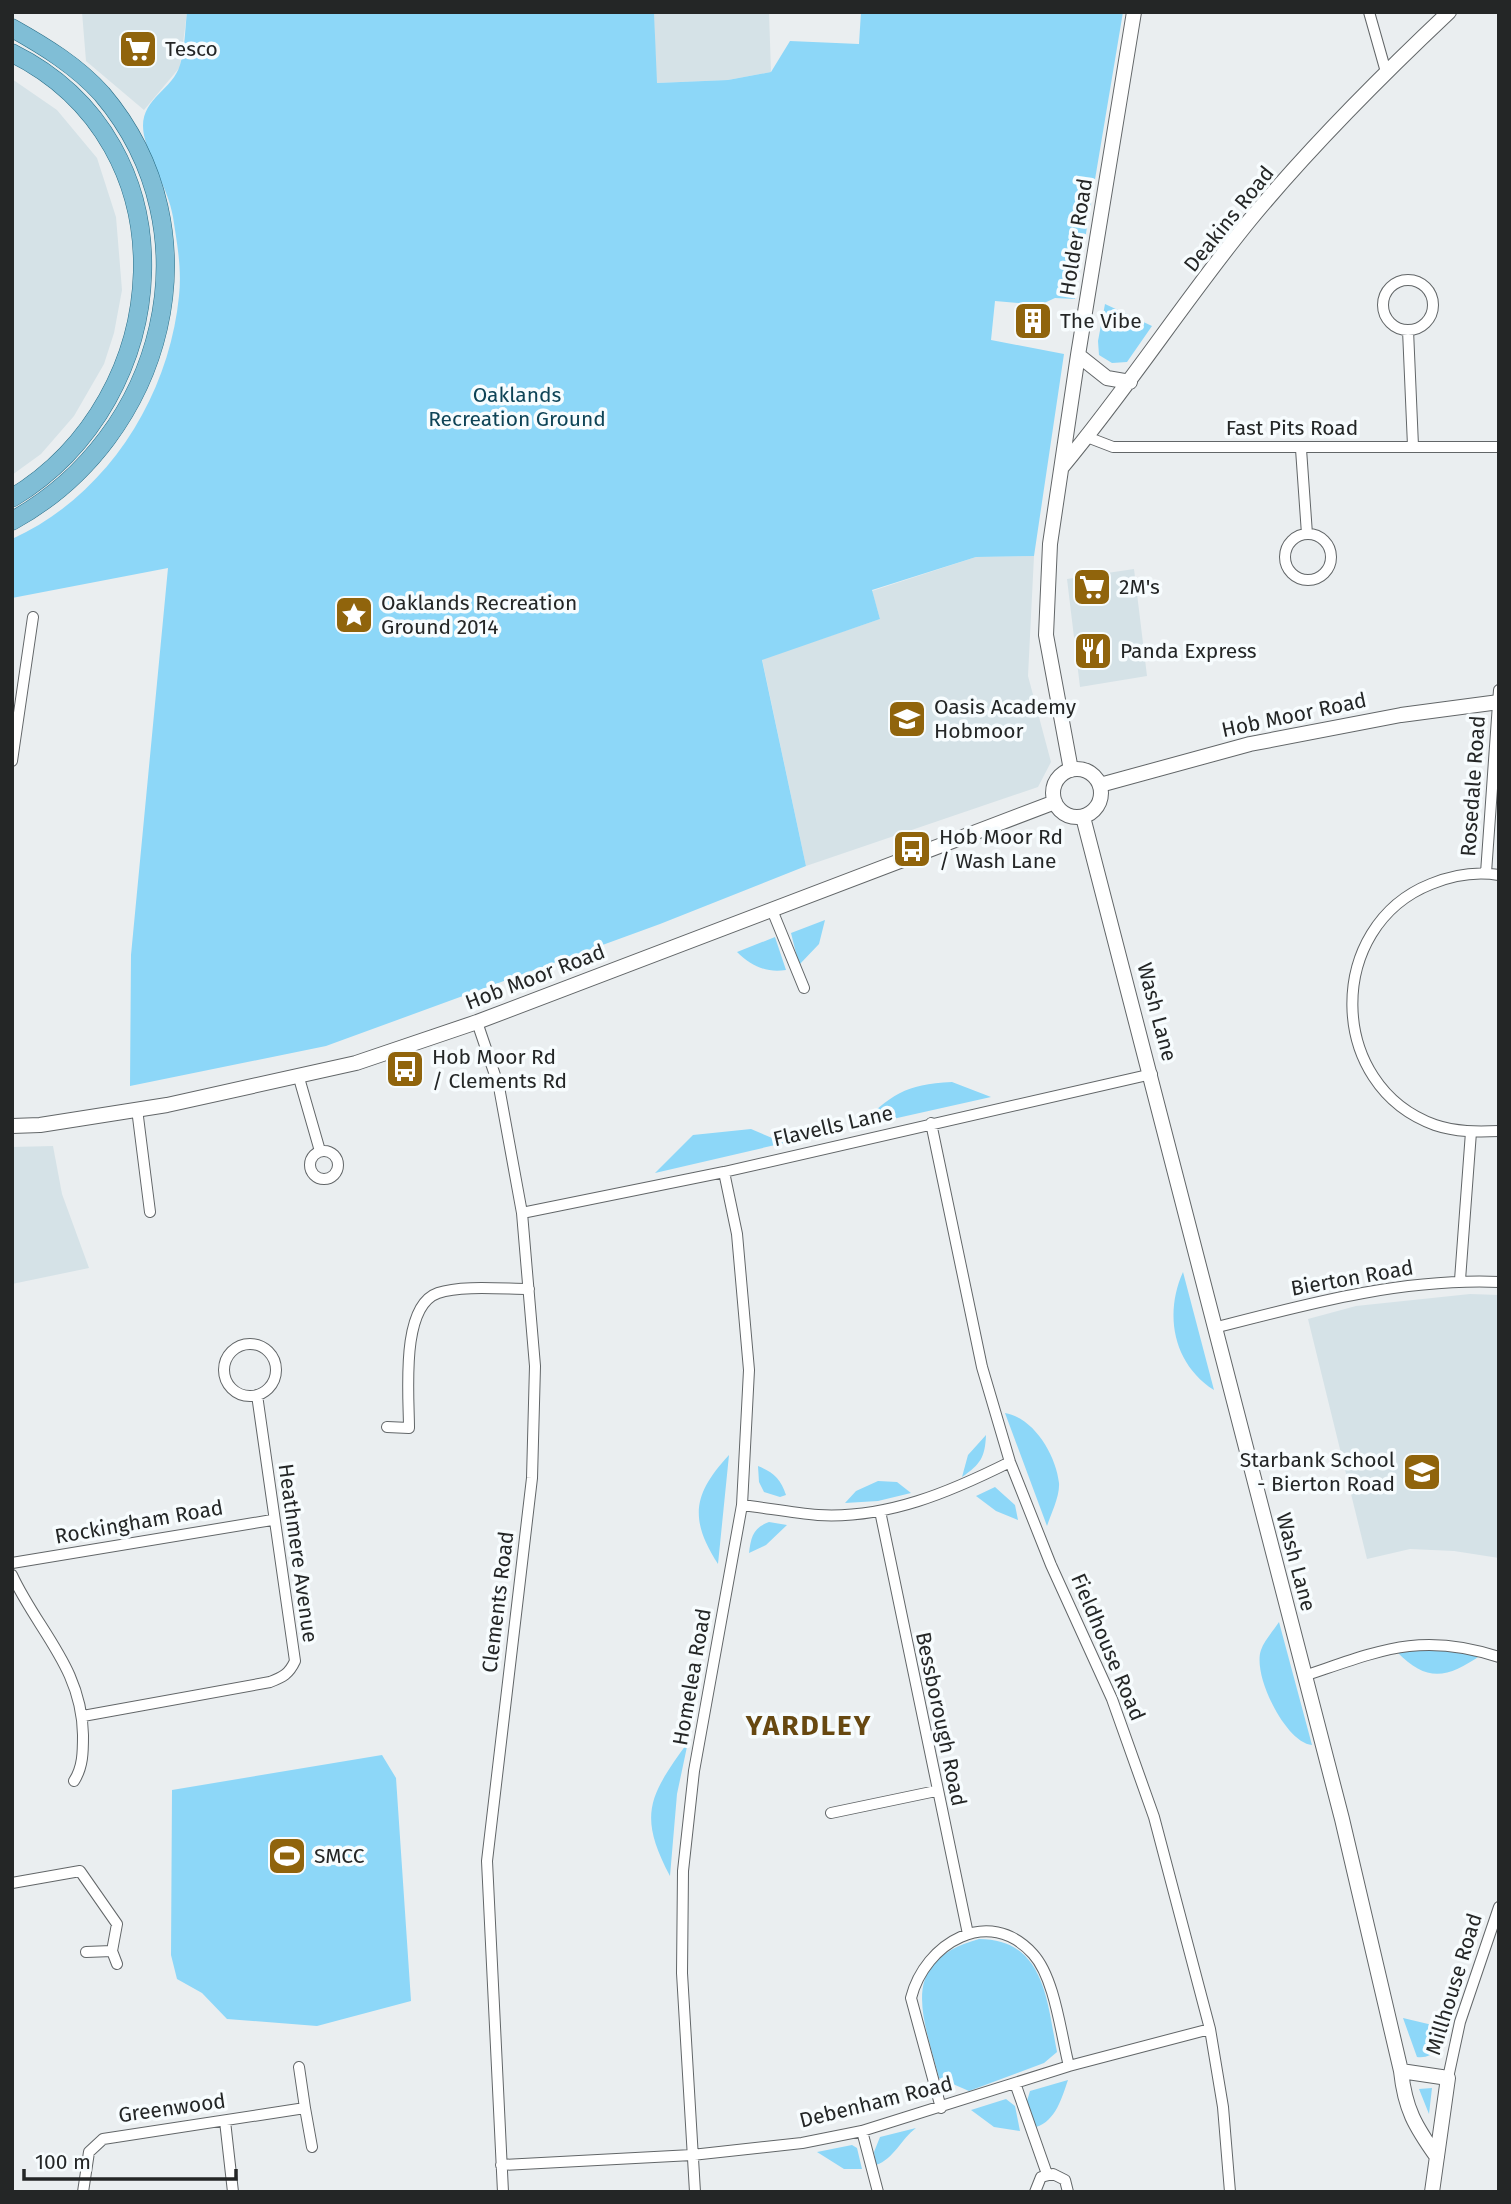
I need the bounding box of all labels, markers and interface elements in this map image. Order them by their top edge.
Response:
supermarket icon: Tesco [117,28,159,70]
place label: Tesco [165,36,218,62]
street label: Deakins Road [1178,161,1280,277]
street label: Holder Road [1054,176,1098,298]
building icon: The Vibe [1012,300,1054,342]
place label: The Vibe [1060,308,1142,334]
park label: Oaklands Recreation Ground [428,382,606,432]
street label: Fast Pits Road [1226,415,1358,441]
supermarket icon: 2M's [1071,566,1113,608]
place label: 2M's [1119,574,1160,600]
place label: Oaklands Recreation Ground 2014 [381,590,577,640]
place icon: Oaklands Recreation Ground 2014 [333,594,375,636]
restaurant icon: Panda Express [1072,630,1114,672]
place label: Panda Express [1120,638,1257,664]
street label: Hob Moor Road [1219,687,1369,743]
place label: Oasis Academy Hobmoor [934,694,1077,744]
school or university icon: Oasis Academy Hobmoor [886,698,928,740]
street label: Rosedale Road [1455,715,1491,857]
place label: Hob Moor Rd / Wash Lane [939,824,1063,874]
bus stop icon: Hob Moor Rd / Wash Lane [891,828,933,870]
street label: Hob Moor Road [461,938,609,1016]
street label: Wash Lane [1131,960,1183,1064]
place label: Hob Moor Rd / Clements Rd [432,1044,567,1094]
bus stop icon: Hob Moor Rd / Clements Rd [384,1048,426,1090]
street label: Flavells Lane [771,1100,895,1152]
street label: Bierton Road [1289,1254,1415,1302]
place label: Starbank School - Bierton Road [1240,1447,1395,1497]
school or university icon: Starbank School - Bierton Road [1401,1451,1443,1493]
street label: Heathmere Avenue [273,1462,323,1644]
street label: Rockingham Road [53,1494,225,1550]
street label: Wash Lane [1270,1510,1322,1614]
street label: Clements Road [476,1530,520,1674]
street label: Fieldhouse Road [1065,1569,1151,1725]
street label: Homelea Road [667,1606,717,1748]
street label: Bessborough Road [910,1629,972,1809]
district label: YARDLEY [745,1709,872,1742]
sports icon: SMCC [266,1835,308,1877]
place label: SMCC [314,1843,365,1869]
street label: Millhouse Road [1420,1910,1488,2058]
street label: Debenham Road [797,2070,955,2134]
street label: Greenwood [117,2088,227,2128]
scale bar [24,2138,236,2182]
text: 100 m [35,2149,91,2175]

